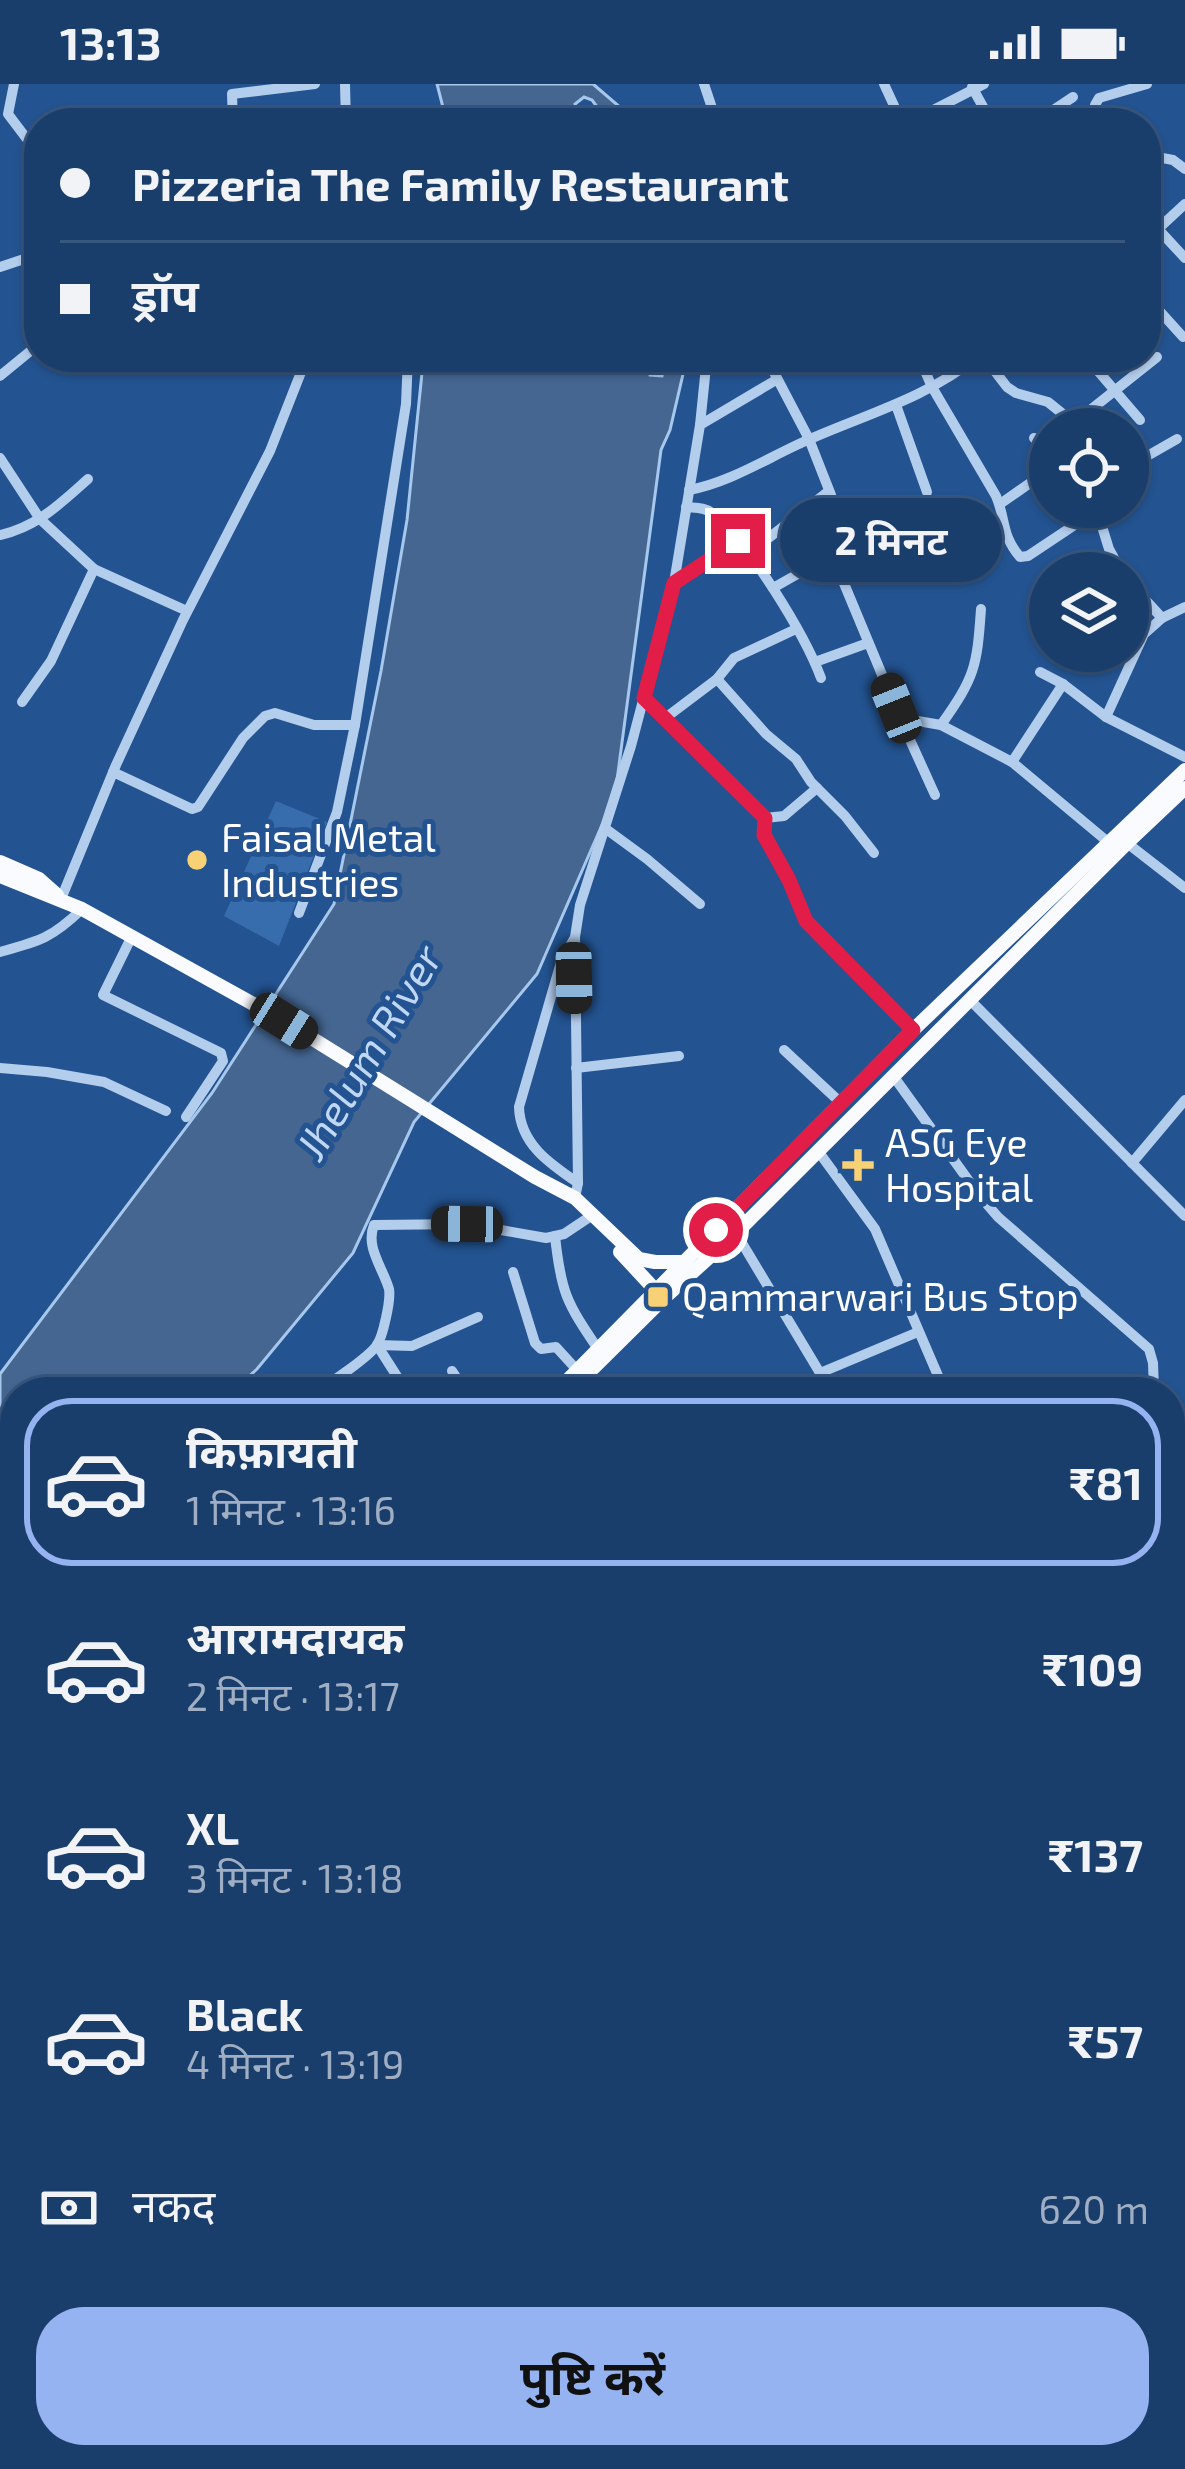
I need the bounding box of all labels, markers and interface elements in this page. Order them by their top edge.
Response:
text: 13:13 [60,15,161,69]
text: Pizzeria The Family Restaurant [132,156,789,210]
text: ड्रॉप [132,267,199,321]
map controls [1029,408,1149,672]
button: locate [1029,408,1149,528]
callout: 2 मिनट [780,499,1002,583]
route end [711,514,765,568]
text: 2 मिनट [835,516,947,563]
button: layers [1029,552,1149,672]
car [866,668,926,748]
place label: Faisal Metal Industries [221,813,436,905]
marker: Faisal Metal Industries [184,847,210,873]
water label: Jhelum River [283,934,451,1168]
car [555,942,593,1014]
car [244,987,324,1055]
place label: ASG Eye Hospital [885,1118,1034,1210]
marker: ASG Eye Hospital [842,1149,874,1181]
route start [689,1203,743,1257]
car [431,1205,503,1243]
place label: Qammarwari Bus Stop [682,1272,1079,1319]
marker: Qammarwari Bus Stop [645,1284,671,1310]
text: किफ़ायती [186,1423,357,1477]
icon: car [42,1428,150,1536]
text: ₹81 [1069,1455,1143,1509]
text: 1 मिनट · 13:16 [186,1486,396,1533]
text: आरामदायक [186,1609,404,1663]
icon: car [42,1614,150,1722]
text: ₹109 [1042,1641,1143,1695]
text: 2 मिनट · 13:17 [186,1672,400,1719]
icon: car [42,1800,150,1908]
text: XL [186,1800,239,1854]
text: ₹137 [1048,1827,1143,1881]
text: 3 मिनट · 13:18 [186,1854,403,1901]
icon: car [42,1986,150,2094]
text: Black [186,1986,303,2040]
text: ₹57 [1068,2013,1143,2067]
text: 4 मिनट · 13:19 [186,2040,404,2087]
icon: cash [36,2175,102,2241]
text: नकद [132,2177,215,2231]
text: 620 m [1038,2185,1149,2232]
button: पुष्टि करें [36,2307,1149,2445]

